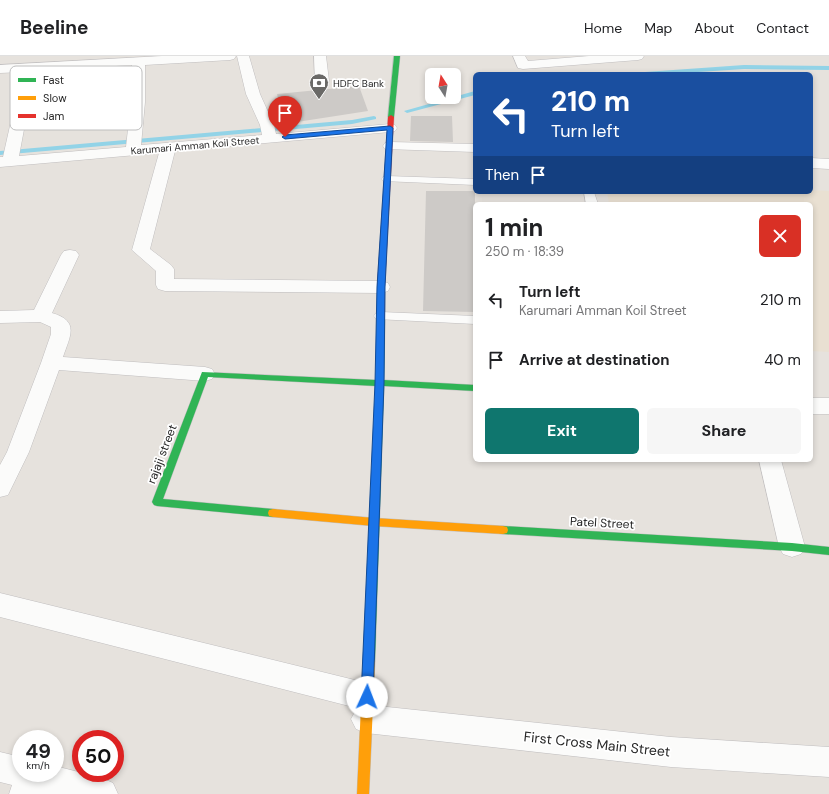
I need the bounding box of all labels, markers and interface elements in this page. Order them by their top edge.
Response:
text: Beeline [20,15,88,40]
text: Home [584,19,622,37]
text: Map [644,19,672,37]
text: About [694,19,734,37]
text: Contact [756,19,809,37]
legend [10,66,142,130]
north arrow [425,68,461,104]
map controls [425,68,461,104]
bank icon: HDFC Bank [308,72,330,100]
text: Fast [43,73,64,87]
place label: HDFC Bank [333,77,384,90]
text: 210 m [551,83,630,120]
icon: left [485,88,537,140]
text: Slow [43,91,67,105]
pin [268,96,302,137]
icon: arrive [274,102,296,124]
text: Jam [43,109,64,123]
text: Turn left [551,119,620,143]
street label: Karumari Amman Koil Street [130,133,260,158]
icon: arrive [527,164,549,186]
text: Then [485,165,519,185]
text: 1 min [485,212,543,243]
button: close [759,215,801,257]
text: 250 m · 18:39 [485,243,564,260]
text: Turn left [519,282,580,302]
icon: left [485,289,507,311]
text: 210 m [760,290,801,310]
text: Karumari Amman Koil Street [519,302,687,319]
icon: arrive [485,349,507,371]
text: Arrive at destination [519,350,670,370]
text: 40 m [764,350,801,370]
button: Exit [485,408,639,454]
button: Share [647,408,801,454]
street label: rajaji street [143,422,181,486]
street label: Patel Street [569,513,635,533]
position arrow [346,676,388,718]
street label: First Cross Main Street [523,727,671,761]
speed limit sign: 50 [72,730,124,782]
text: 49 [25,738,51,764]
text: km/h [26,759,50,772]

